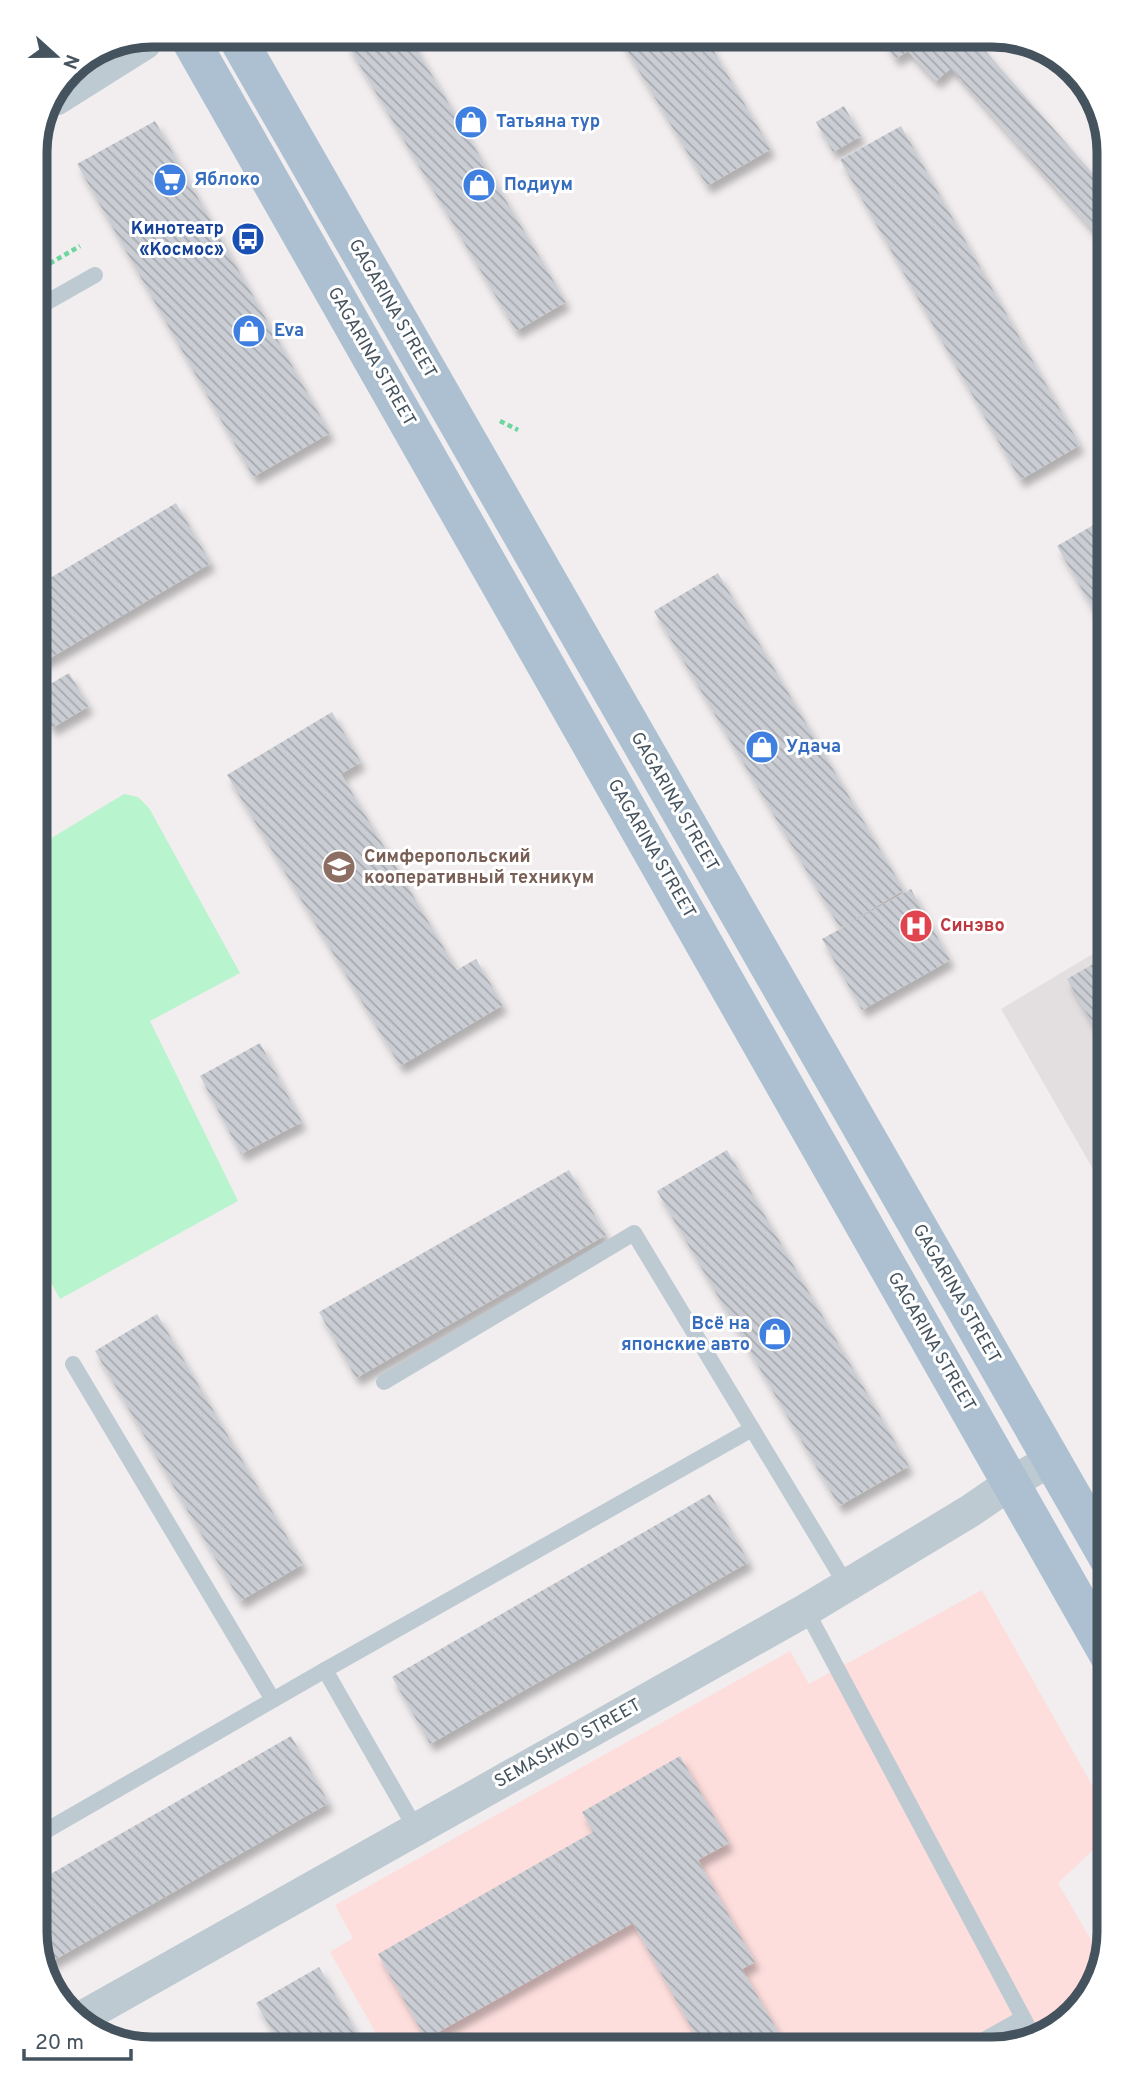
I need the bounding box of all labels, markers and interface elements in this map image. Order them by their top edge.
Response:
north arrow [21,21,91,91]
text: N [56,51,84,72]
shop icon: Татьяна тур [452,103,490,141]
place label: Татьяна тур [496,111,600,134]
supermarket icon: Яблоко [151,161,189,199]
shop icon: Подиум [460,166,498,204]
place label: Яблоко [194,169,260,192]
place label: Подиум [504,174,573,197]
place label: Кинотеатр «Космос» [131,218,224,262]
bus stop icon: Кинотеатр «Космос» [229,220,267,258]
street label: GAGARINA STREET [343,235,441,383]
street label: GAGARINA STREET [322,283,420,431]
shop icon: Eva [230,312,268,350]
place label: Eva [274,320,304,343]
street label: GAGARINA STREET [625,728,723,876]
shop icon: Удача [743,728,781,766]
place label: Удача [786,736,841,759]
street label: GAGARINA STREET [602,775,700,923]
place label: Симферопольский кооперативный техникум [364,846,594,890]
school or university icon: Симферопольский кооперативный техникум [320,848,358,886]
hospital icon: Синэво [897,907,935,945]
place label: Синэво [940,915,1005,938]
street label: GAGARINA STREET [907,1220,1005,1368]
street label: GAGARINA STREET [882,1268,980,1416]
place label: Всё на японские авто [621,1313,750,1357]
shop icon: Всё на японские авто [756,1315,794,1353]
street label: SEMASHKO STREET [491,1694,645,1794]
scale bar [24,2018,131,2062]
text: 20 m [35,2030,84,2057]

